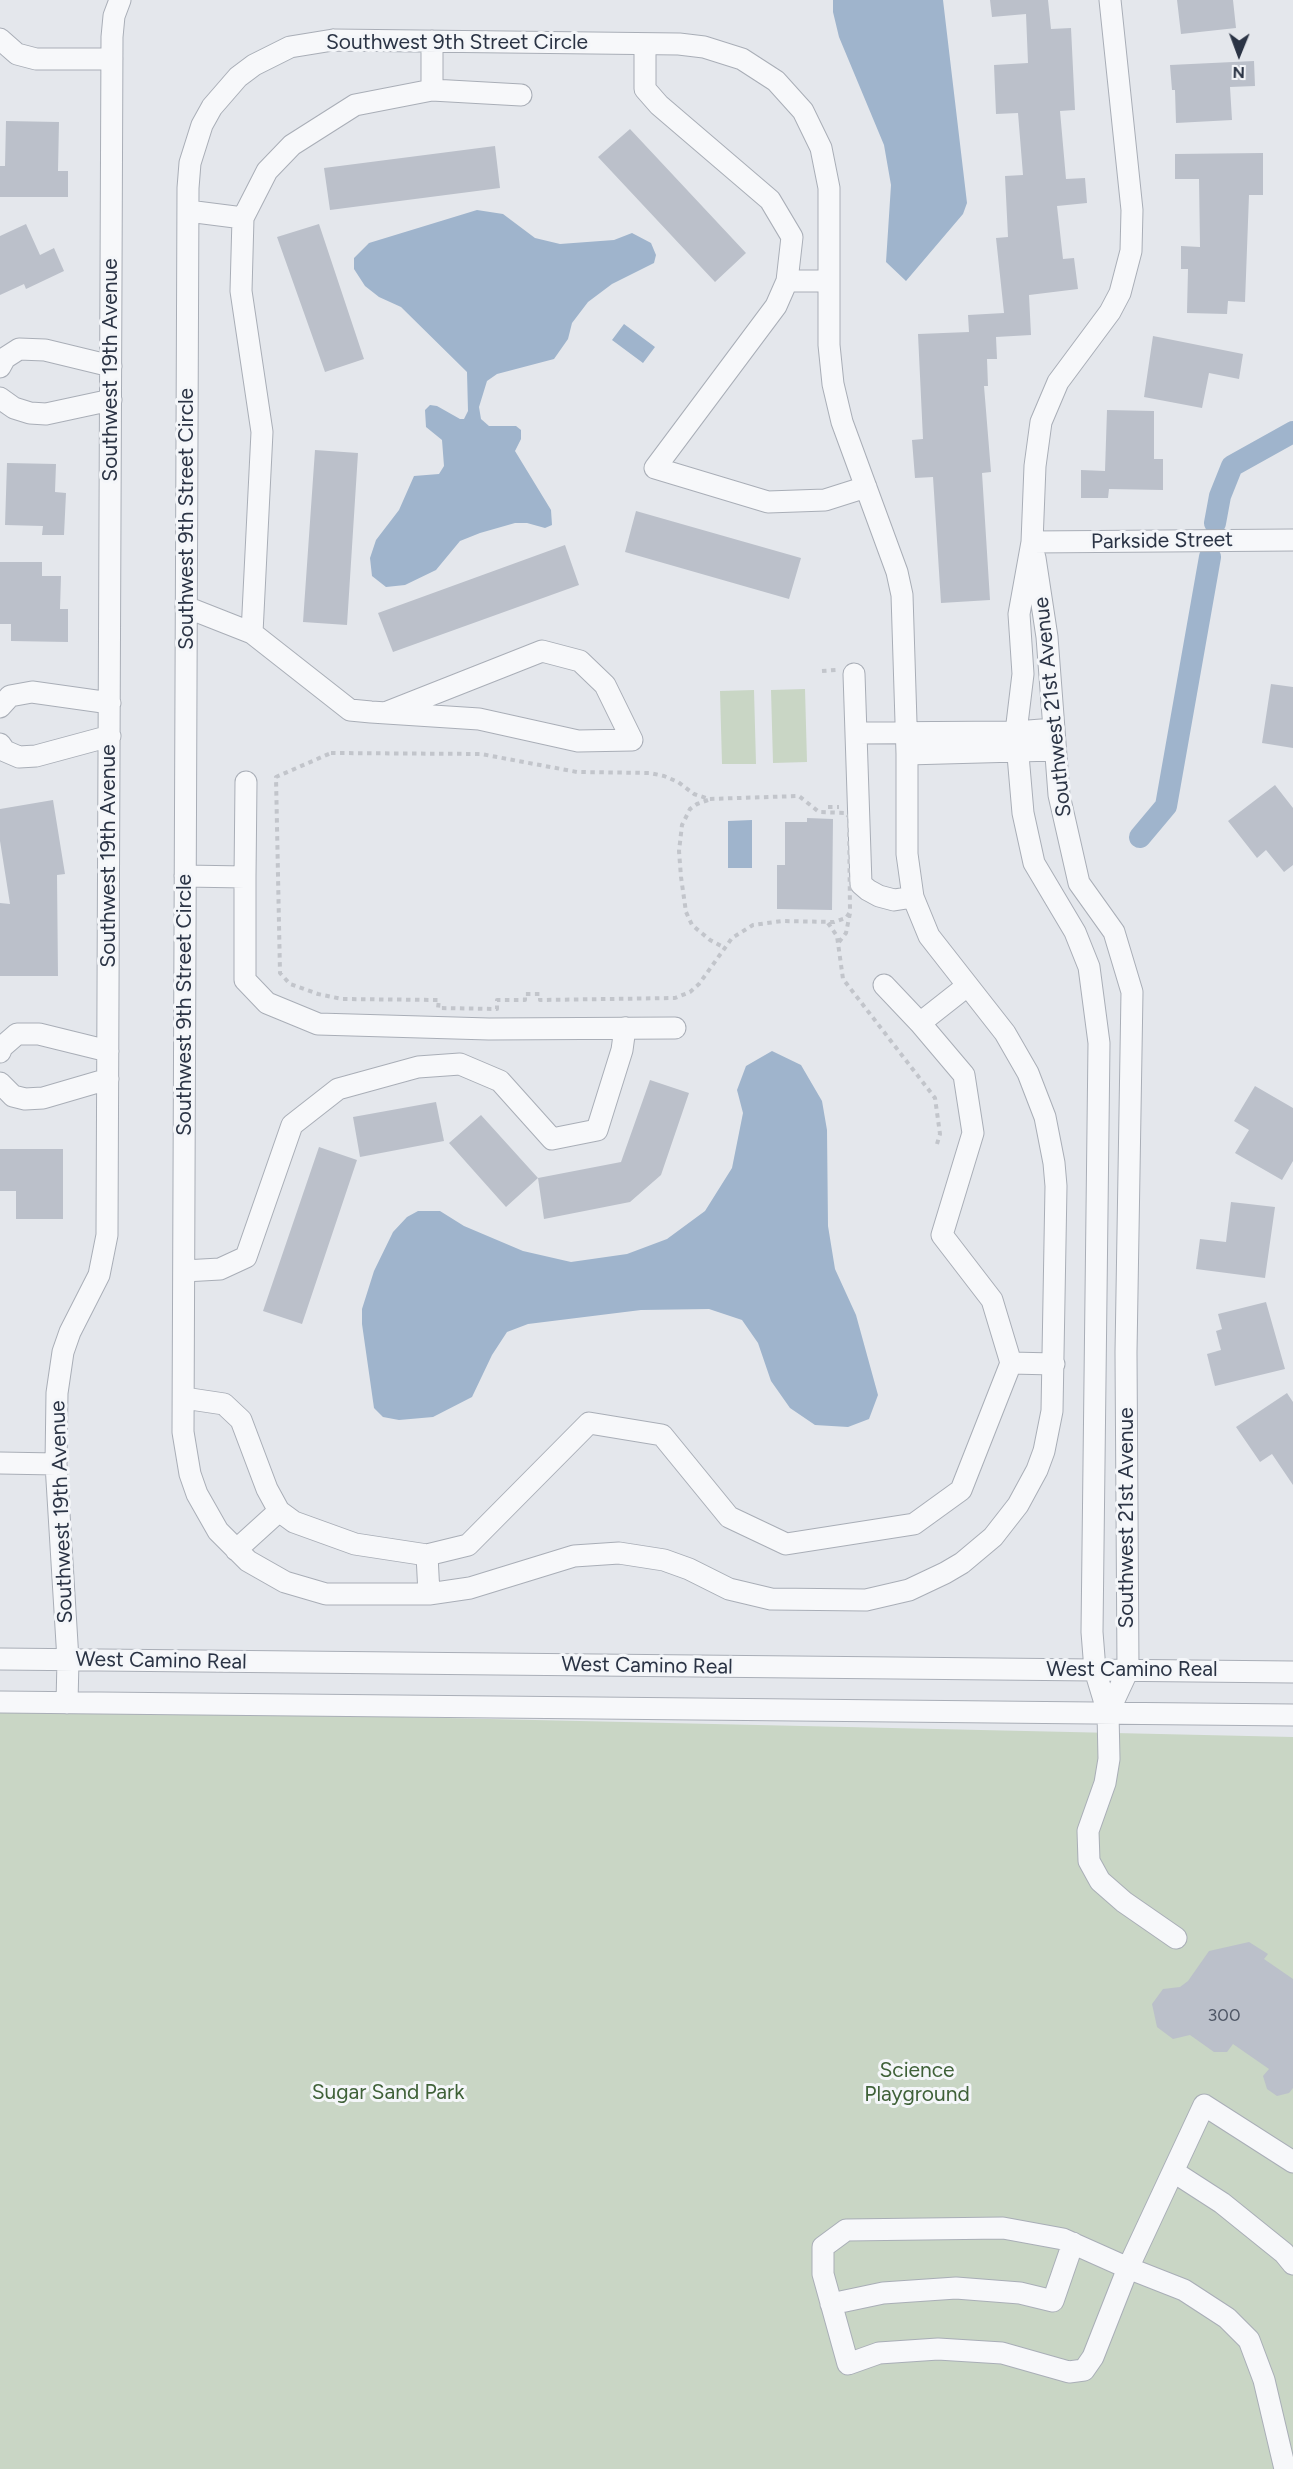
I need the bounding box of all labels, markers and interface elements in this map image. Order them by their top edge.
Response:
north arrow [1209,24,1269,84]
street label: Southwest 9th Street Circle [326,30,588,56]
text: N [1232,63,1245,82]
street label: Southwest 19th Avenue [98,258,124,482]
street label: Southwest 9th Street Circle [174,388,200,650]
street label: Parkside Street [1091,527,1233,555]
street label: Southwest 21st Avenue [1029,596,1077,818]
street label: Southwest 19th Avenue [96,744,122,968]
street label: Southwest 9th Street Circle [172,874,198,1136]
street label: Southwest 19th Avenue [46,1400,78,1624]
street label: Southwest 21st Avenue [1114,1407,1140,1629]
street label: West Camino Real [75,1647,247,1675]
street label: West Camino Real [561,1652,733,1680]
street label: West Camino Real [1046,1657,1218,1683]
house number: 300 [1208,2005,1240,2027]
park label: Science Playground [864,2058,970,2108]
park label: Sugar Sand Park [312,2080,464,2106]

